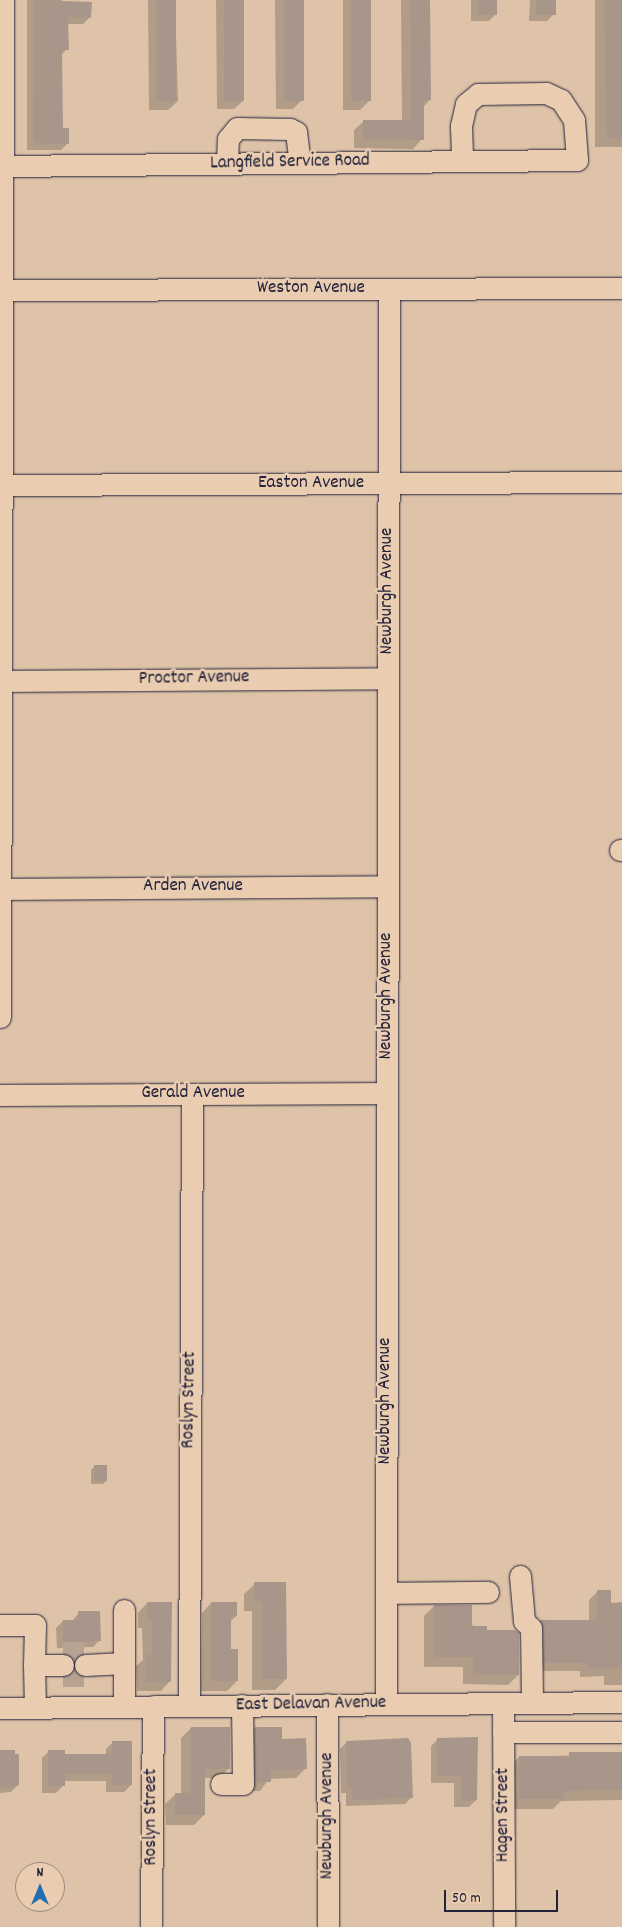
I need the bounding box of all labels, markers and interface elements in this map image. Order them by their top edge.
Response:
street label: Langfield Service Road [210,150,370,176]
street label: Weston Avenue [257,278,365,300]
street label: Easton Avenue [258,473,364,495]
street label: Newburgh Avenue [377,528,399,654]
street label: Proctor Avenue [139,667,249,691]
street label: Arden Avenue [143,876,243,898]
street label: Newburgh Avenue [376,933,398,1059]
street label: Gerald Avenue [141,1083,245,1105]
street label: Newburgh Avenue [375,1338,397,1464]
street label: Roslyn Street [178,1351,202,1449]
street label: East Delavan Avenue [236,1692,386,1718]
street label: Newburgh Avenue [317,1753,339,1879]
street label: Roslyn Street [141,1768,163,1866]
street label: Hagen Street [493,1768,515,1862]
north arrow [15,1862,65,1912]
text: N [37,1863,43,1883]
scale bar [447,1880,561,1912]
text: 50 m [452,1888,481,1910]

